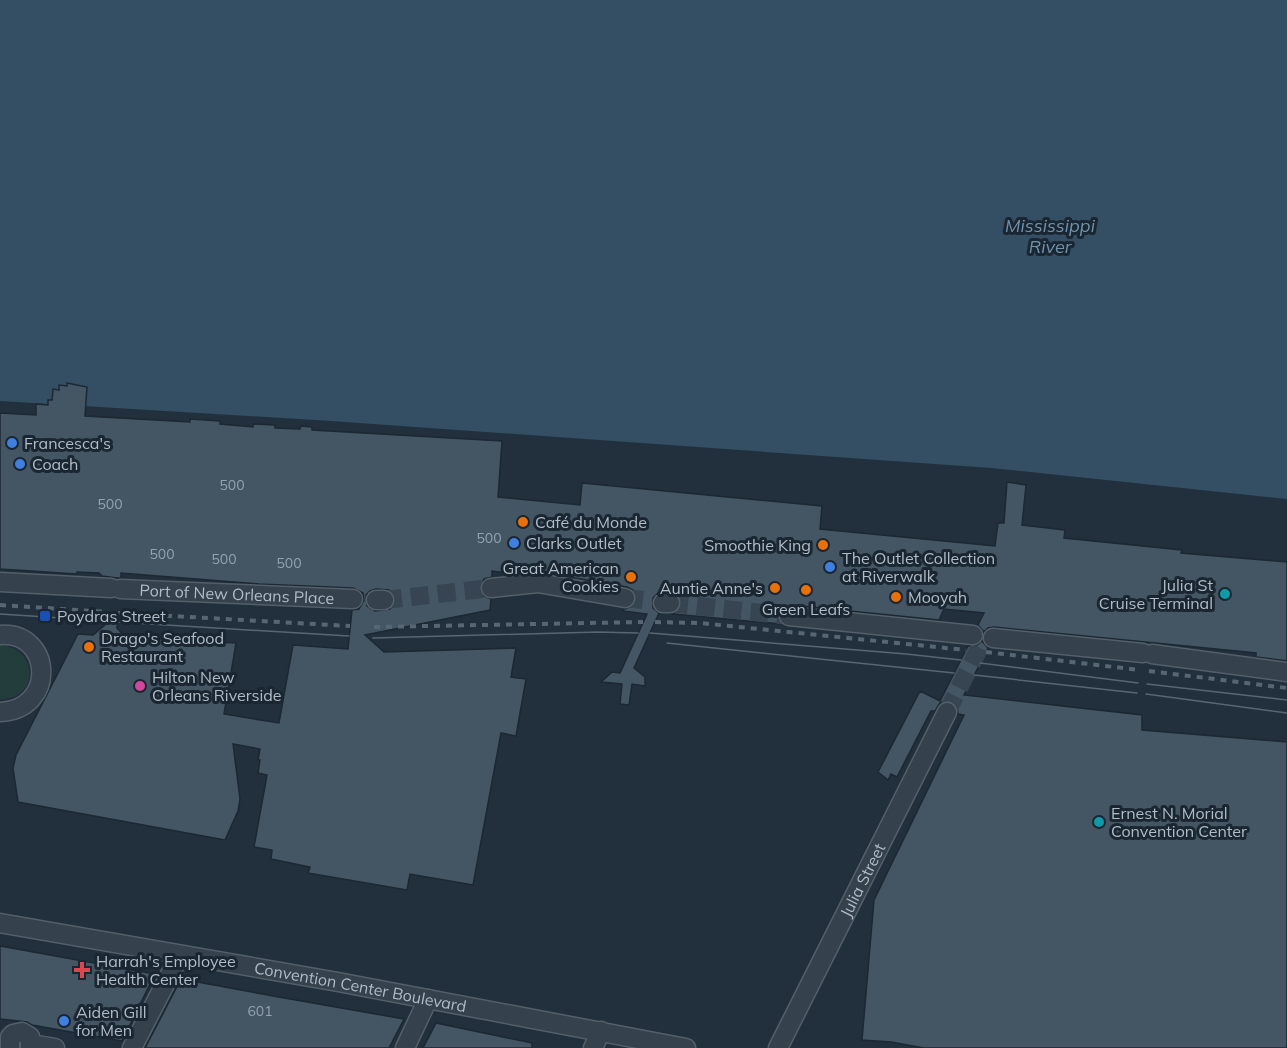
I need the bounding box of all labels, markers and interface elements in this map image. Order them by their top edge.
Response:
water label: Mississippi River [1005,214,1096,258]
place label: Francesca's [24,433,111,453]
marker: Francesca's [5,436,19,450]
place label: Coach [32,454,78,474]
marker: Coach [13,457,27,471]
house number: 500 [219,476,245,494]
house number: 500 [97,495,123,513]
place label: Café du Monde [535,512,647,532]
marker: Café du Monde [516,515,530,529]
house number: 500 [476,529,502,547]
place label: Clarks Outlet [526,533,622,553]
place label: Smoothie King [704,535,811,555]
marker: Clarks Outlet [507,536,521,550]
marker: Smoothie King [816,538,830,552]
house number: 500 [149,545,175,563]
place label: The Outlet Collection at Riverwalk [842,548,995,586]
house number: 500 [211,550,237,568]
house number: 500 [276,554,302,572]
place label: Great American Cookies [503,558,619,596]
marker: The Outlet Collection at Riverwalk [823,560,837,574]
marker: Great American Cookies [624,570,638,584]
place label: Julia St Cruise Terminal [1099,575,1213,613]
place label: Auntie Anne's [660,578,763,598]
street label: Port of New Orleans Place [139,580,335,608]
marker: Auntie Anne's [768,581,782,595]
marker: Green Leafs [799,583,813,597]
place label: Mooyah [908,587,967,607]
marker: Julia St Cruise Terminal [1218,587,1232,601]
marker: Mooyah [889,590,903,604]
place label: Green Leafs [762,599,850,619]
place label: Poydras Street [57,606,166,626]
marker: Poydras Street [38,609,52,623]
place label: Drago's Seafood Restaurant [101,628,224,666]
marker: Drago's Seafood Restaurant [82,640,96,654]
place label: Hilton New Orleans Riverside [152,667,282,705]
marker: Hilton New Orleans Riverside [133,679,147,693]
place label: Ernest N. Morial Convention Center [1111,803,1247,841]
marker: Ernest N. Morial Convention Center [1092,815,1106,829]
street label: Julia Street [836,839,890,920]
place label: Harrah's Employee Health Center [96,951,236,989]
street label: Convention Center Boulevard [253,958,468,1016]
marker: Harrah's Employee Health Center [73,961,91,979]
place label: Aiden Gill for Men [76,1002,147,1040]
house number: 601 [247,1002,273,1020]
marker: Aiden Gill for Men [57,1014,71,1028]

